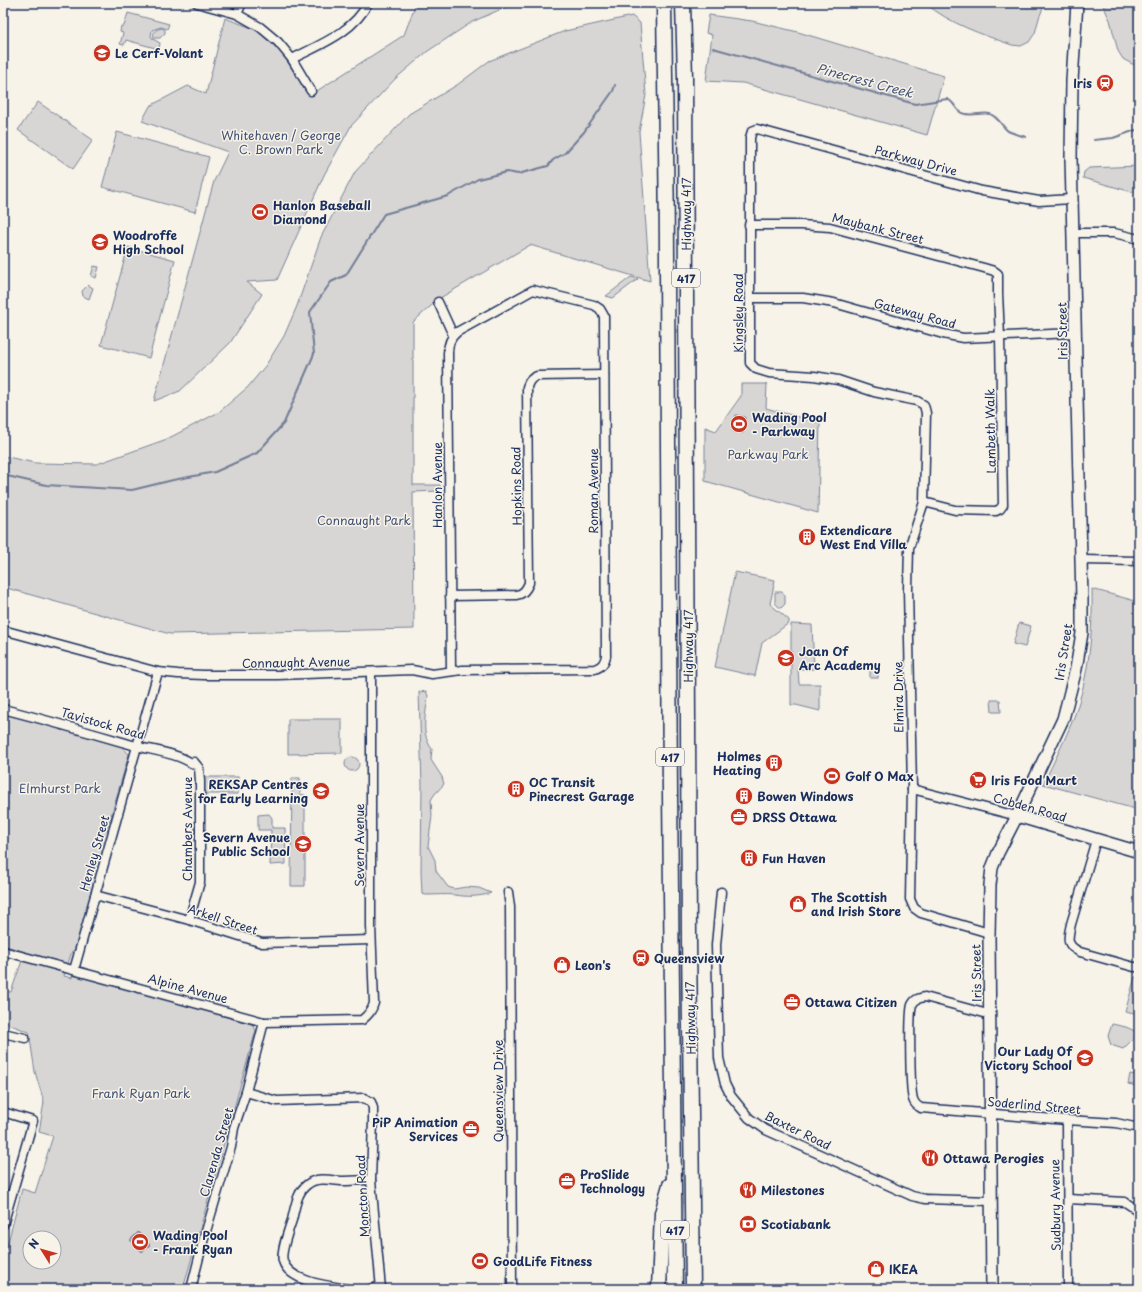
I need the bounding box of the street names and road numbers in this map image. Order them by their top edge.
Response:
street label: Parkway Drive [873,140,959,180]
street label: Highway 417 [677,177,695,250]
street label: Maybank Street [830,208,926,248]
road number: 417 [672,269,700,287]
street label: Kingsley Road [729,273,747,353]
street label: Gateway Road [872,293,958,333]
street label: Iris Street [1052,302,1072,360]
street label: Lambeth Walk [980,388,1000,474]
street label: Hanlon Avenue [428,441,446,528]
street label: Hopkins Road [506,446,526,526]
street label: Roman Avenue [584,448,602,534]
street label: Highway 417 [679,609,697,682]
street label: Iris Street [1050,622,1076,682]
street label: Connaught Avenue [242,652,351,672]
street label: Elmira Drive [888,661,908,733]
street label: Tavistock Road [59,702,147,744]
road number: 417 [656,748,684,766]
street label: Chambers Avenue [178,777,196,881]
street label: Cobden Road [991,788,1069,826]
street label: Severn Avenue [350,803,368,887]
street label: Henley Street [75,813,113,893]
street label: Arkell Street [186,899,260,939]
street label: Iris Street [966,944,986,1002]
street label: Alpine Avenue [146,969,231,1007]
street label: Highway 417 [680,981,700,1055]
street label: Queensview Drive [489,1040,507,1142]
street label: Soderlind Street [986,1092,1082,1118]
street label: Clarenda Street [195,1105,237,1199]
street label: Baxter Road [762,1106,834,1154]
street label: Moncton Road [351,1154,373,1238]
street label: Sudbury Avenue [1045,1159,1065,1251]
road number: 417 [661,1221,689,1239]

